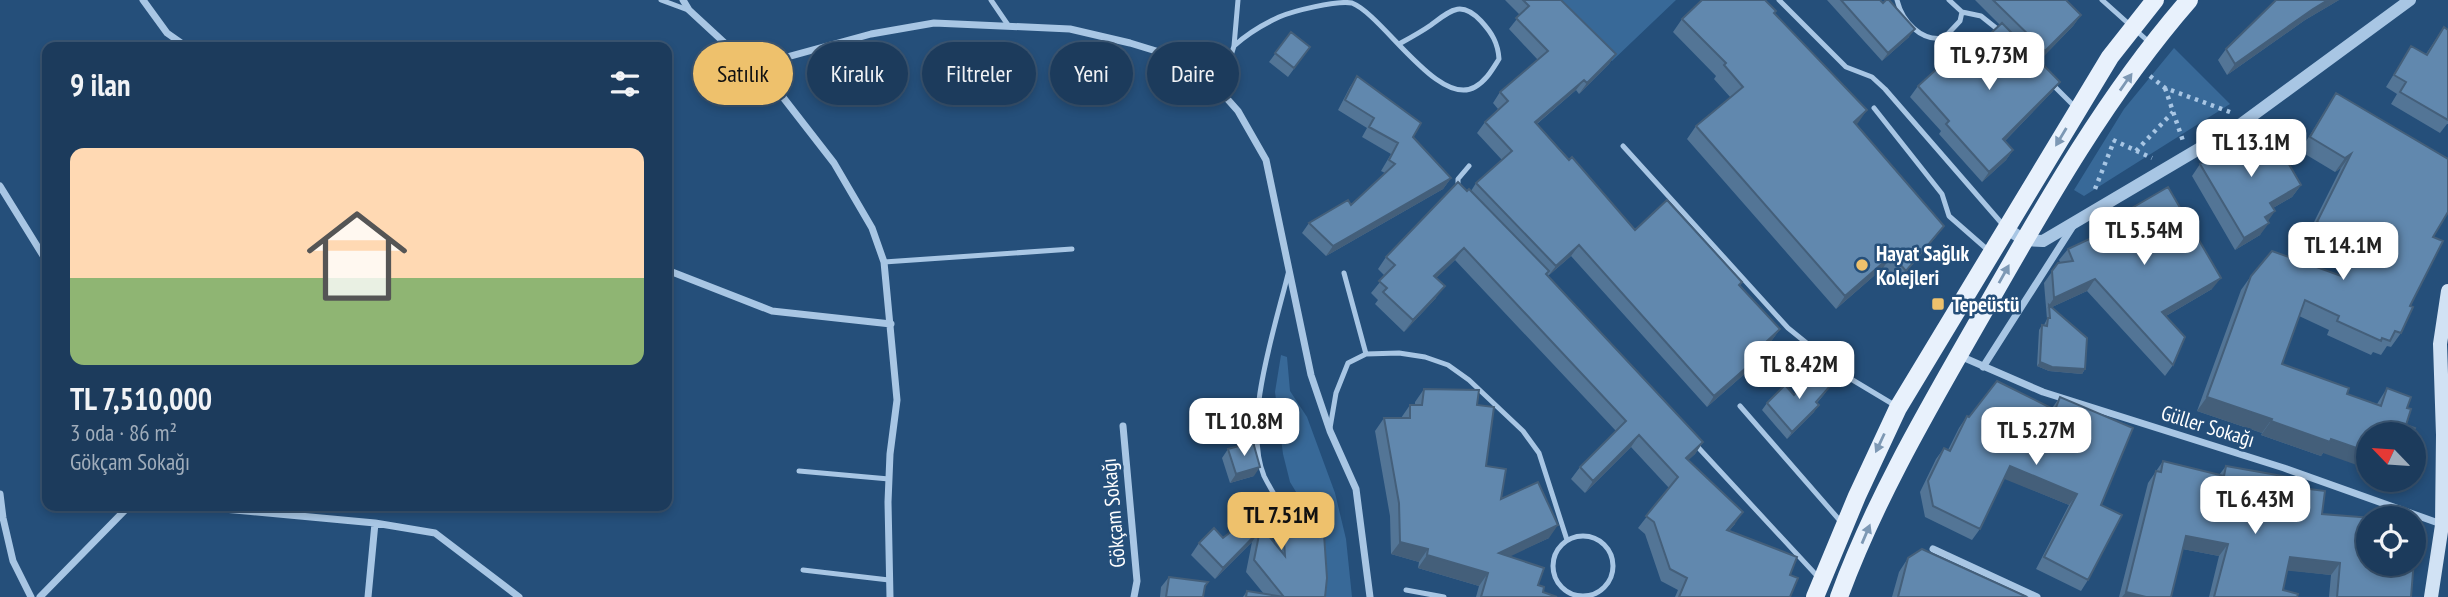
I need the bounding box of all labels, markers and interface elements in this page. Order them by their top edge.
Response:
pin: TL 9.73M [1917,32,2061,92]
text: TL 9.73M [1950,40,2028,69]
chip: Satılık [693,42,793,105]
chip: Kiralık [807,42,908,105]
chip: Filtreler [922,42,1036,105]
chip: Yeni [1050,42,1133,105]
chip: Daire [1147,42,1239,105]
text: 9 ilan [70,65,130,104]
icon: filters [606,65,644,103]
one-way arrow [2119,73,2133,91]
pin: TL 13.1M [2179,120,2323,179]
one-way arrow [2055,127,2067,147]
text: TL 13.1M [2212,127,2290,156]
icon: home [294,193,420,319]
pin: TL 5.54M [2072,208,2216,267]
text: TL 5.54M [2105,215,2183,244]
pin: TL 14.1M [2271,222,2415,282]
text: TL 14.1M [2304,230,2382,259]
place label: Hayat Sağlık Kolejleri [1876,240,1969,291]
marker: Hayat Sağlık Kolejleri [1854,257,1870,273]
one-way arrow [1998,264,2010,284]
place label: Tepeüstü [1952,291,2019,318]
marker: Tepeüstü [1930,296,1946,312]
pin: TL 8.42M [1727,342,1871,401]
text: TL 8.42M [1760,349,1838,378]
text: TL 7,510,000 [70,379,212,418]
pin: TL 10.8M [1172,398,1316,458]
street label: Güller Sokağı [2158,399,2258,453]
text: TL 10.8M [1205,406,1283,435]
pin: TL 5.27M [1964,407,2108,467]
text: TL 5.27M [1997,415,2075,444]
text: 3 oda · 86 m² [70,418,177,447]
north arrow [2356,422,2426,492]
map controls [2356,422,2426,576]
one-way arrow [1875,433,1886,453]
text: Gökçam Sokağı [70,447,190,476]
street label: Gökçam Sokağı [1095,457,1131,569]
pin: TL 6.43M [2183,476,2327,536]
text: TL 6.43M [2216,484,2294,513]
pin: TL 7.51M [1209,492,1353,552]
text: TL 7.51M [1243,500,1319,529]
button: locate [2356,506,2426,576]
one-way arrow [1861,524,1872,545]

